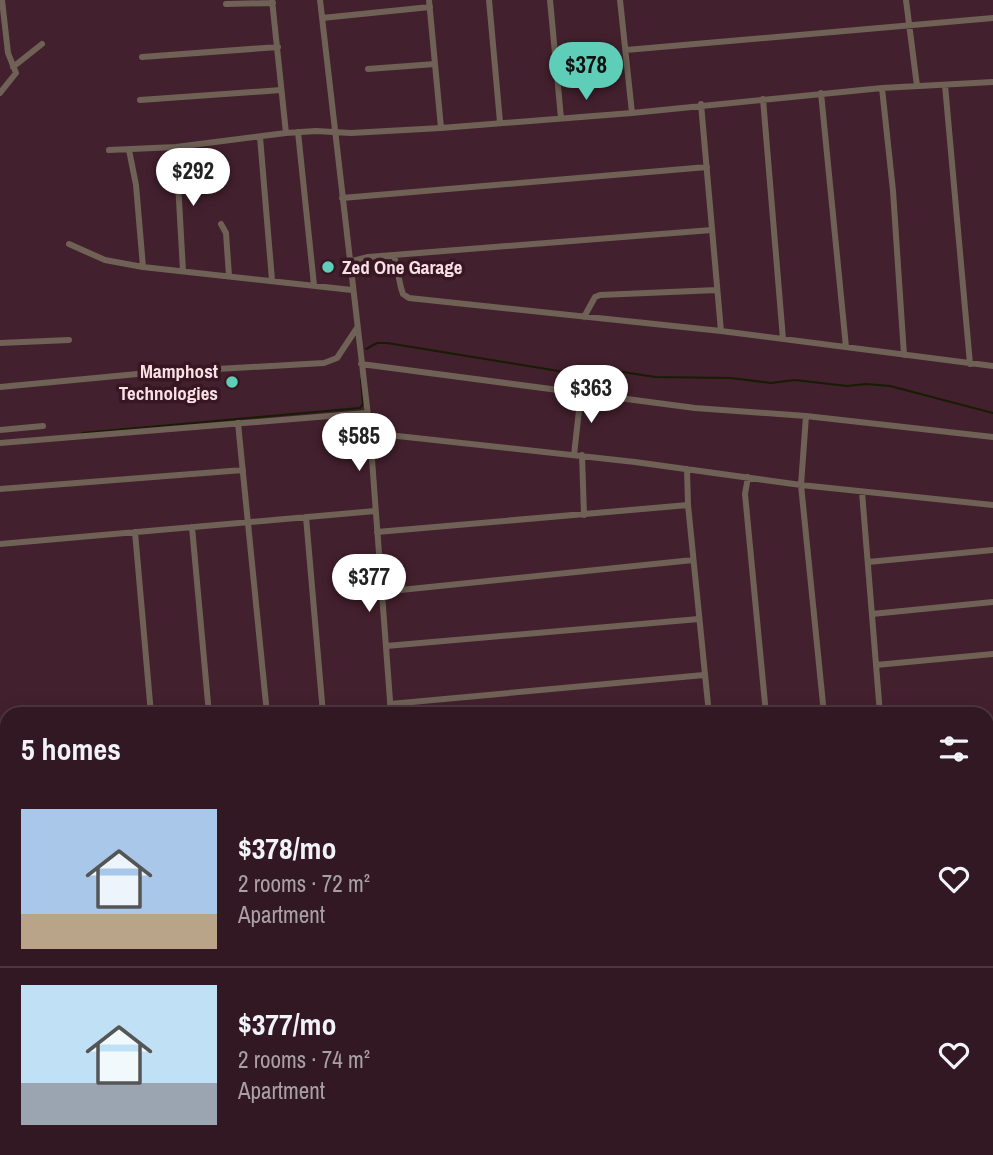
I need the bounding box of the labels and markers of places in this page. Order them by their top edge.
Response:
pin: $378 [545,42,627,102]
pin: $292 [152,148,234,208]
place label: Zed One Garage [342,254,463,280]
marker: Zed One Garage [320,259,336,275]
place label: Mamphost Technologies [119,358,218,406]
pin: $363 [550,366,632,425]
marker: Mamphost Technologies [224,374,240,390]
pin: $585 [318,414,400,473]
pin: $377 [328,554,410,614]

